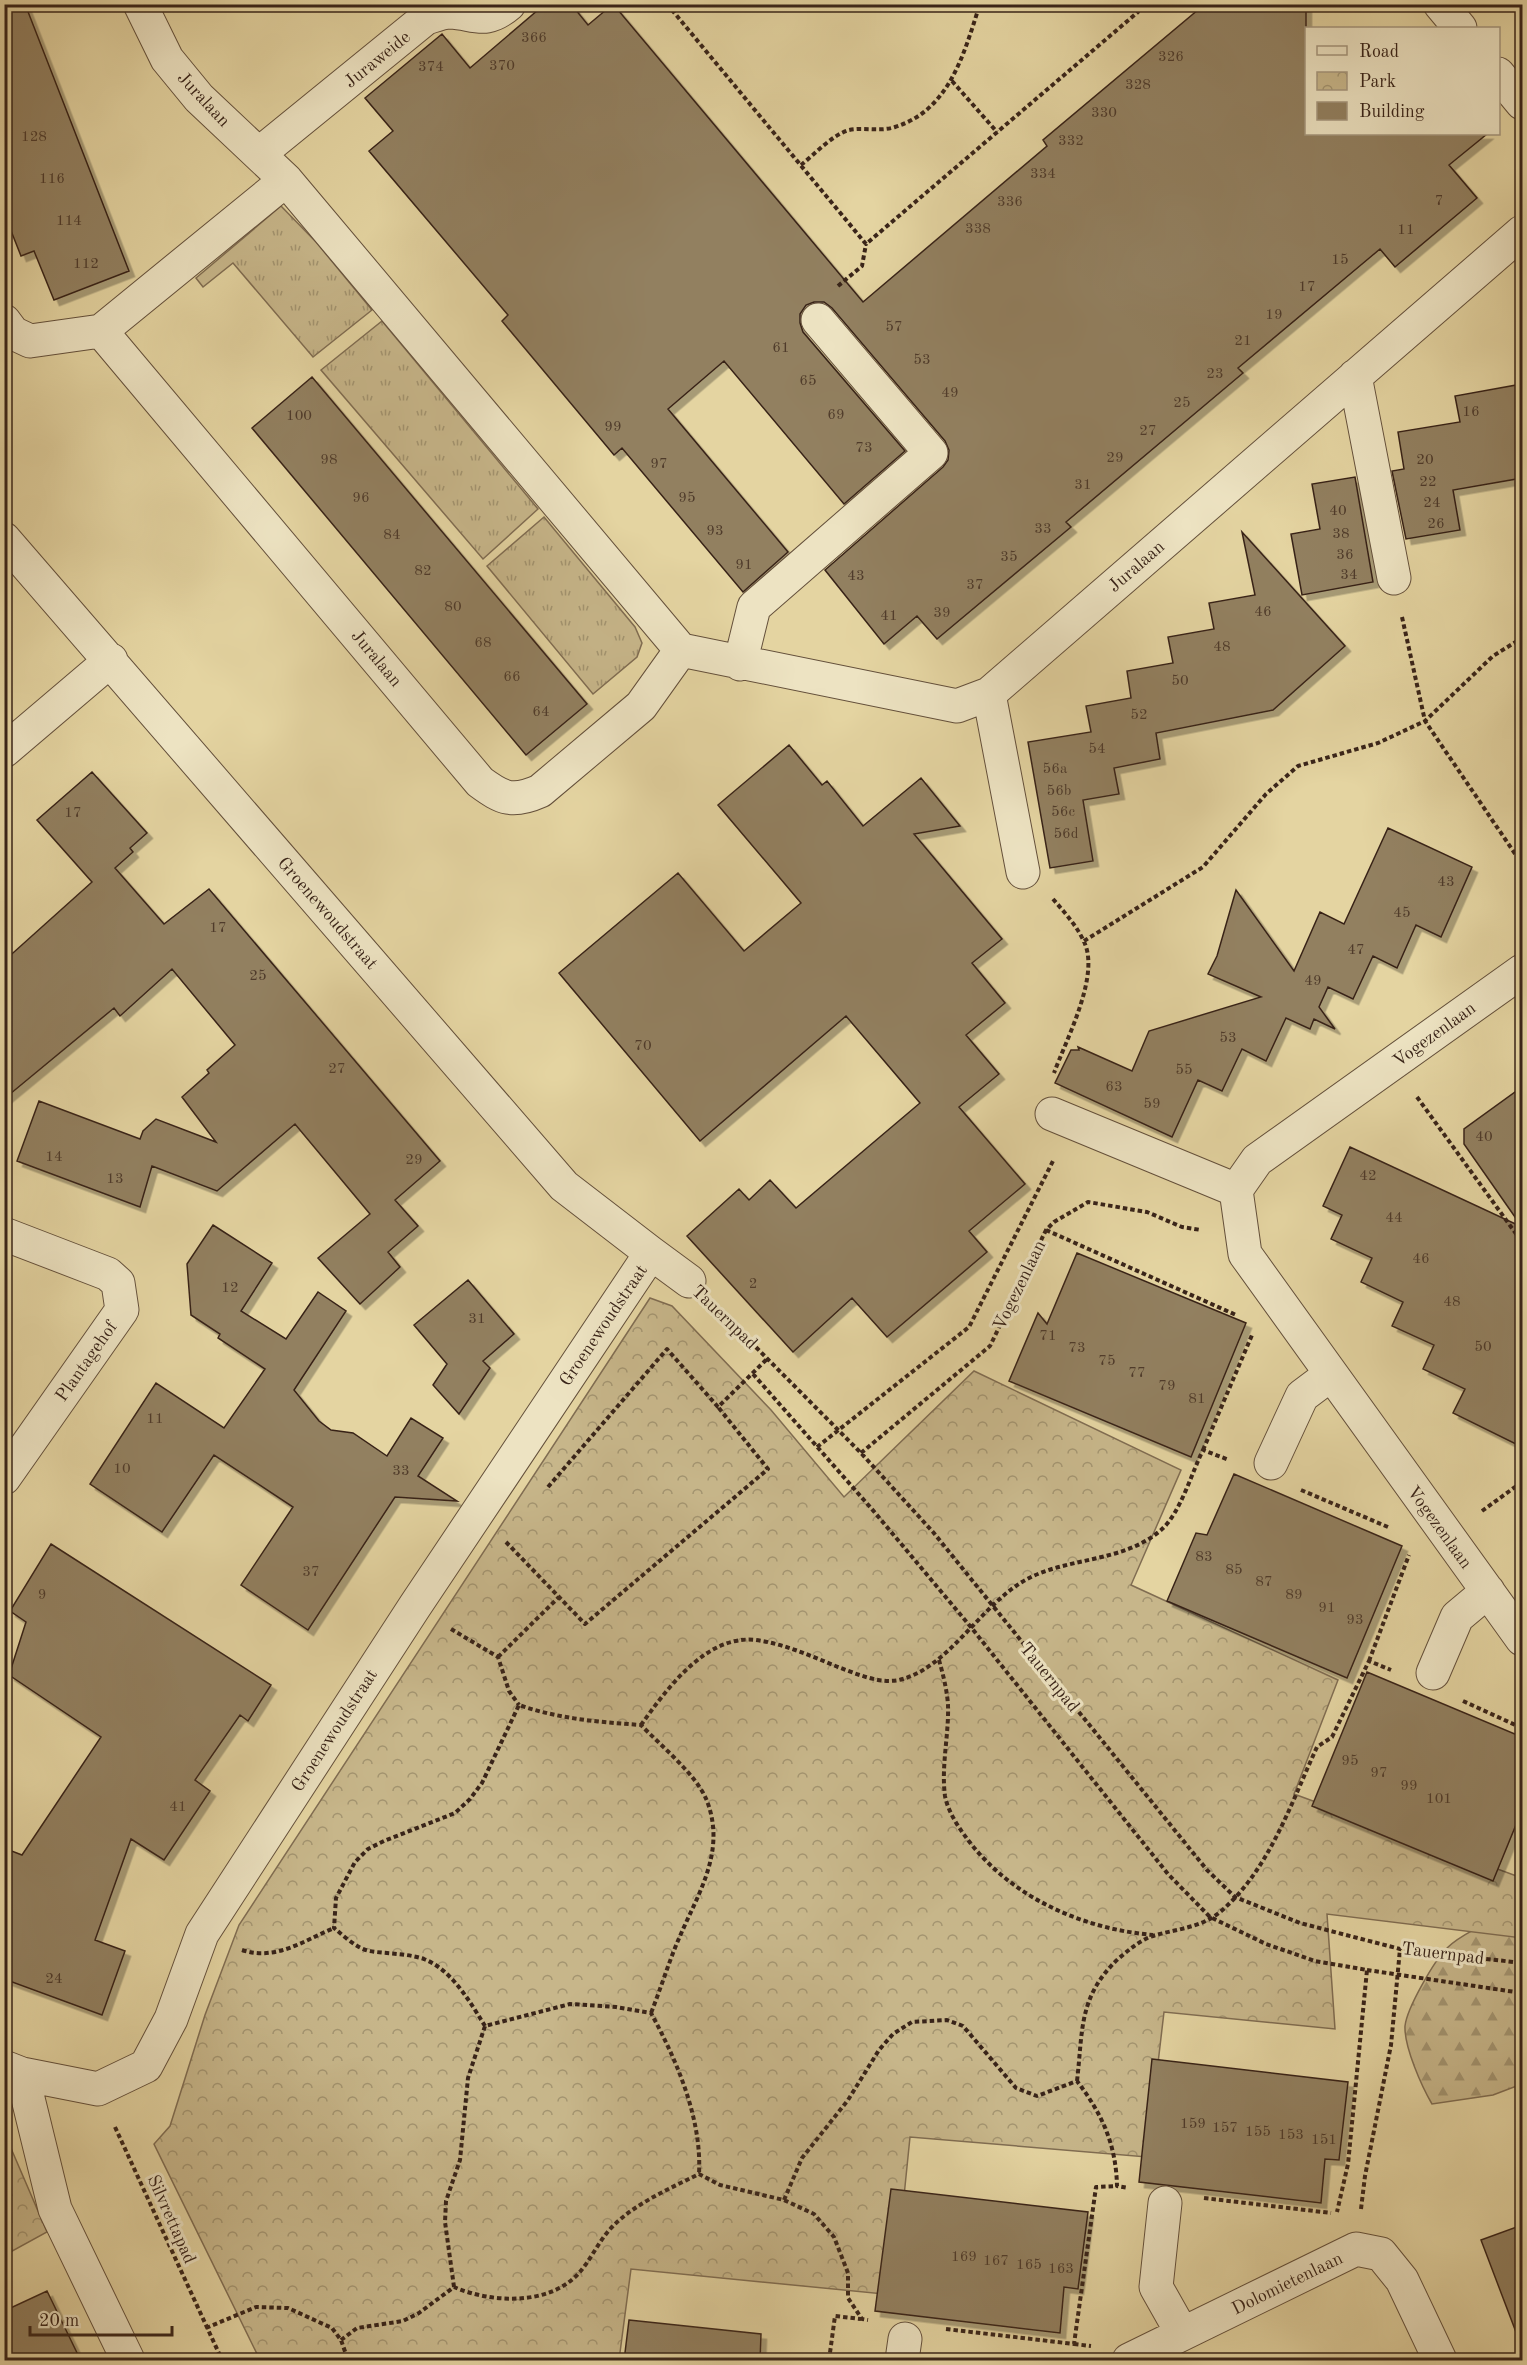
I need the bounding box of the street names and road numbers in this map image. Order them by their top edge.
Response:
street label: Juraweide [341,28,414,92]
street label: Juralaan [174,69,233,131]
street label: Juralaan [1105,537,1168,596]
street label: Juralaan [347,627,405,691]
street label: Groenewoudstraat [274,854,381,973]
street label: Vogezenlaan [1390,999,1479,1071]
street label: Vogezenlaan [990,1237,1049,1333]
street label: Groenewoudstraat [557,1262,651,1390]
street label: Tauernpad [688,1282,761,1353]
street label: Plantagehof [53,1317,122,1405]
street label: Vogezenlaan [1403,1483,1475,1572]
street label: Tauernpad [1016,1640,1082,1716]
street label: Groenewoudstraat [289,1666,381,1795]
street label: Tauernpad [1400,1940,1485,1968]
street label: Silvrettapad [144,2172,199,2267]
street label: Dolomietenlaan [1229,2249,1346,2318]

